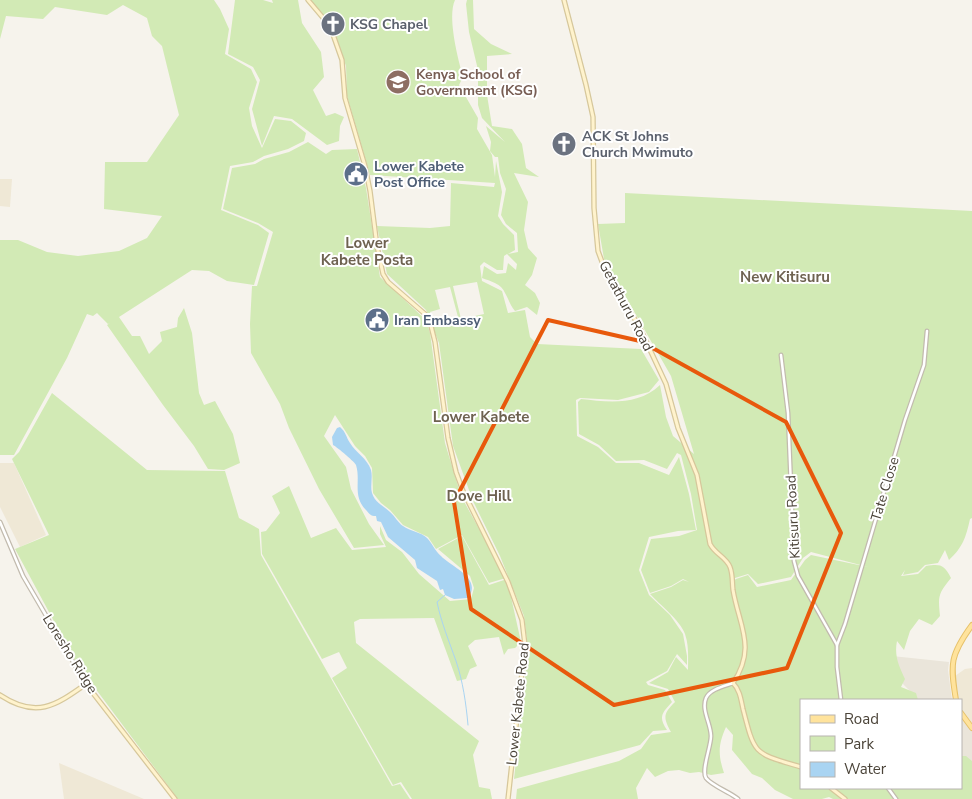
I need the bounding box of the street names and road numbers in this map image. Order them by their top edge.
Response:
street label: Getathuru Road [594,258,658,354]
street label: Tate Close [866,455,904,523]
street label: Kitisuru Road [781,475,805,559]
street label: Loresho Ridge [38,611,102,697]
street label: Lower Kabete Road [502,642,534,766]

